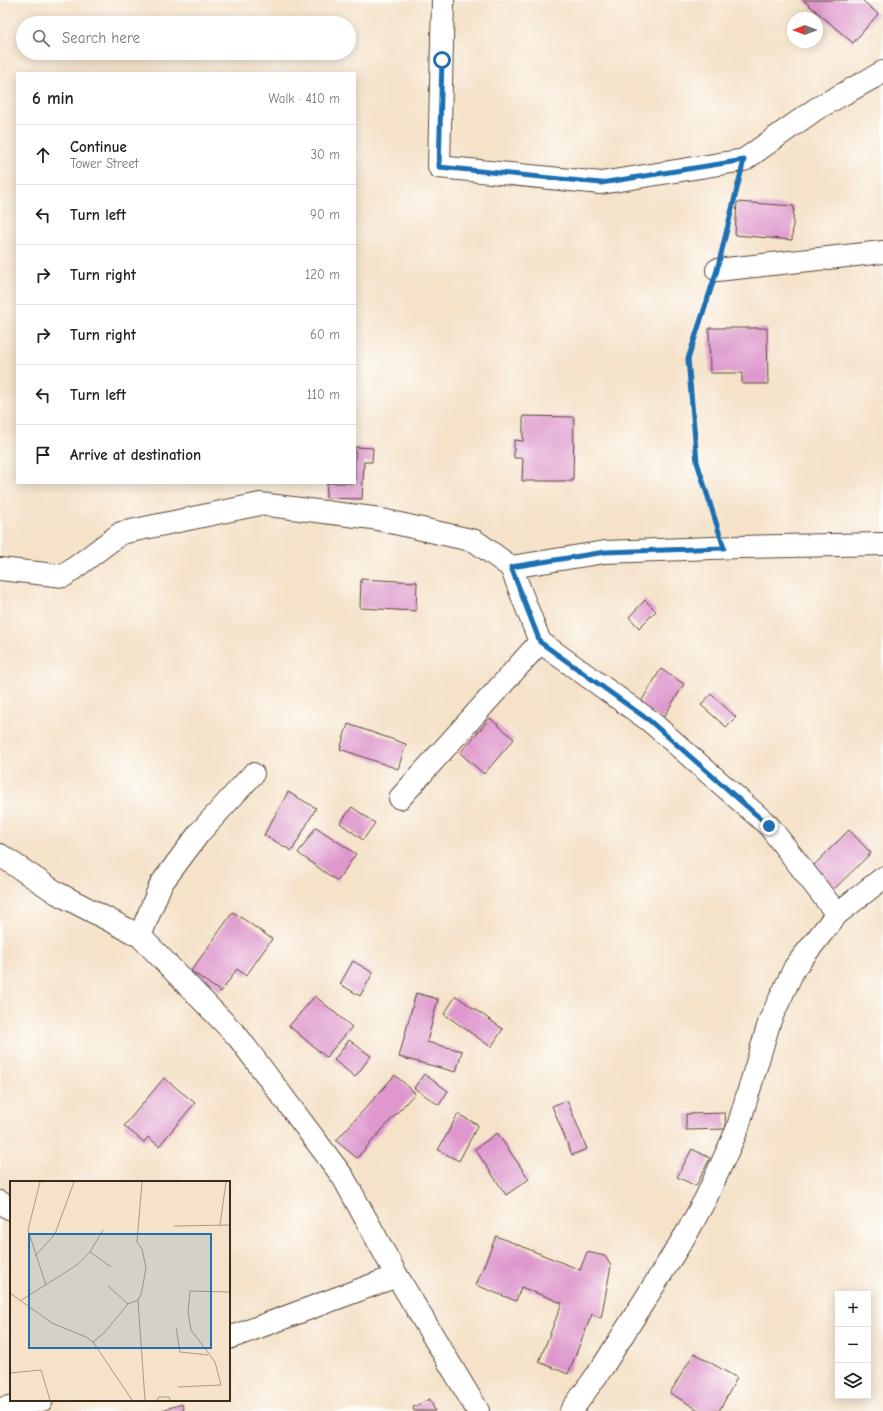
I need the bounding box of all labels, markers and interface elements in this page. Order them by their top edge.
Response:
north arrow [787,12,823,48]
search box [16,16,356,60]
icon: search [30,27,52,49]
text: Search here [62,29,140,47]
route start [433,51,451,69]
text: 6 min [32,89,74,108]
text: Walk · 410 m [268,91,340,106]
text: Continue [70,138,127,156]
icon: ahead [32,144,54,166]
text: 30 m [310,147,340,162]
text: Tower Street [70,156,138,171]
icon: left [32,204,54,226]
text: Turn left [70,206,126,224]
text: 90 m [310,207,340,222]
icon: right [32,264,54,286]
text: Turn right [70,266,136,284]
text: 120 m [305,267,340,282]
icon: right [32,324,54,346]
text: Turn right [70,326,136,344]
text: 60 m [310,327,340,342]
icon: left [32,384,54,406]
text: Turn left [70,386,126,404]
text: 110 m [307,387,340,402]
icon: arrive [32,444,54,466]
text: Arrive at destination [70,446,201,464]
route end [760,817,778,835]
inset map [10,1181,230,1401]
map controls [835,1291,871,1399]
button: + [835,1291,871,1327]
button: − [835,1327,871,1363]
button: layers [835,1363,871,1399]

